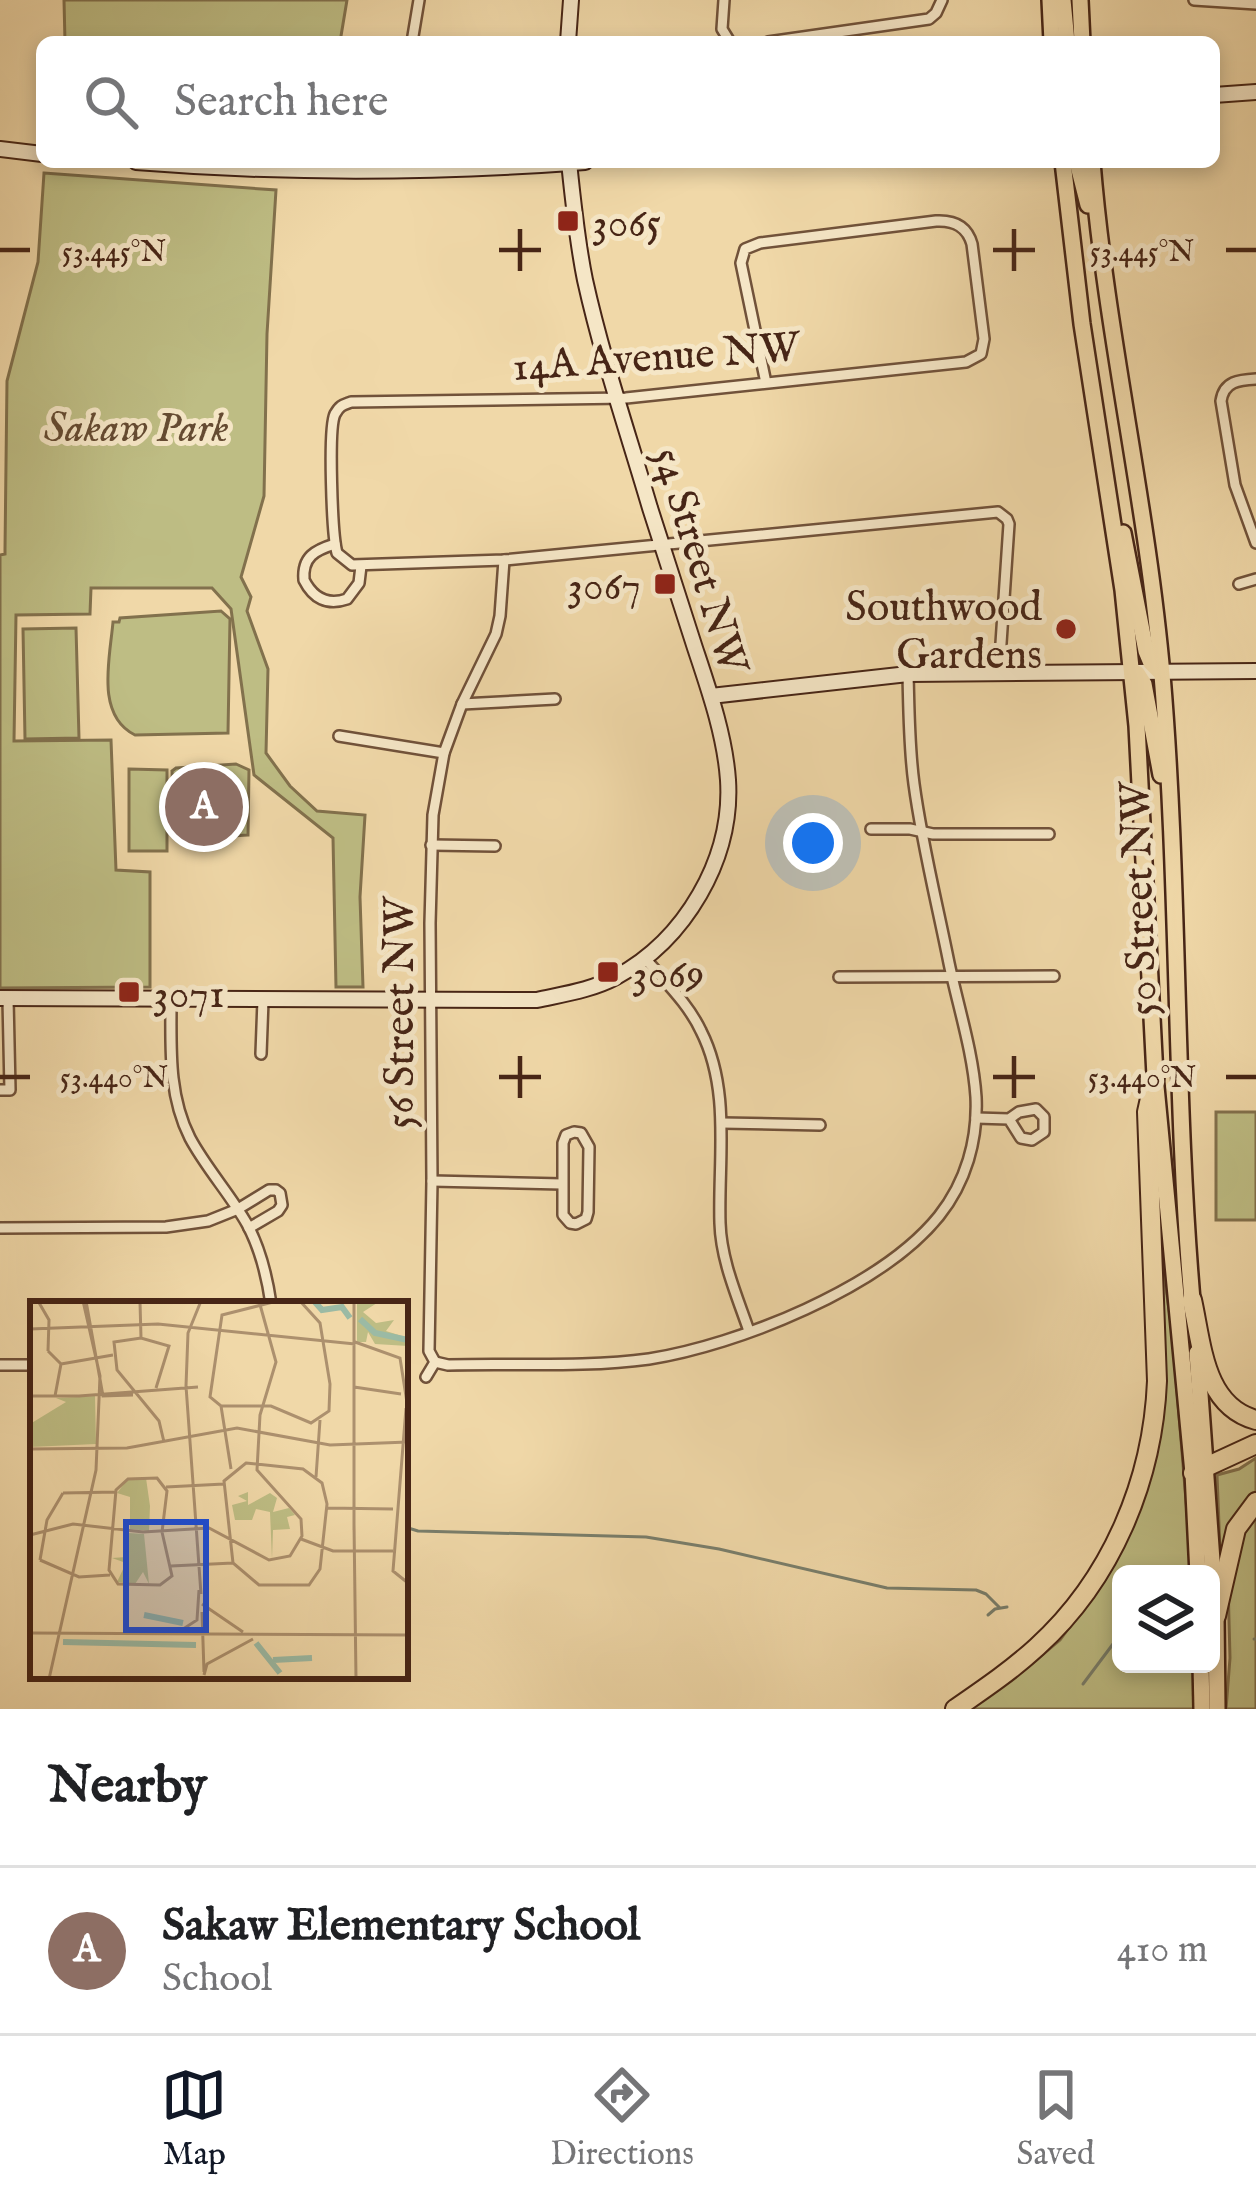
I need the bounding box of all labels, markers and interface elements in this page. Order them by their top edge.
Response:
search box [36,36,1220,168]
icon: search [78,69,144,135]
text: Search here [174,74,388,131]
place label: 3065 [592,198,661,251]
marker: 3065 [555,208,581,234]
text: 53.445°N [62,234,166,272]
text: 53.445°N [1090,234,1194,272]
street label: 14A Avenue NW [511,322,804,395]
park label: Sakaw Park [43,403,229,456]
street label: 54 Street NW [639,441,759,683]
place label: 3067 [567,561,641,614]
marker: 3067 [652,571,678,597]
place label: Southwood Gardens [845,582,1043,683]
marker: Southwood Gardens [1053,616,1079,642]
pin: A [165,762,243,852]
street label: 50 Street NW [1110,779,1171,1017]
your location [783,813,843,873]
street label: 56 Street NW [375,895,428,1129]
place label: 3069 [632,949,704,1002]
marker: 3069 [595,959,621,985]
place label: 3071 [153,969,225,1022]
marker: 3071 [116,979,142,1005]
text: 53.440°N [60,1060,168,1098]
text: 53.440°N [1088,1060,1196,1098]
inset map [30,1301,408,1679]
map controls [1112,1565,1220,1673]
button: layers [1112,1565,1220,1673]
text: Nearby [48,1755,207,1820]
text: Sakaw Elementary School [162,1898,640,1955]
text: A [74,1926,100,1975]
text: 410 m [1117,1926,1208,1975]
text: School [162,1955,272,2004]
tab: Map [161,2062,227,2176]
tab: Directions [550,2062,694,2176]
tab: Saved [1017,2062,1095,2176]

